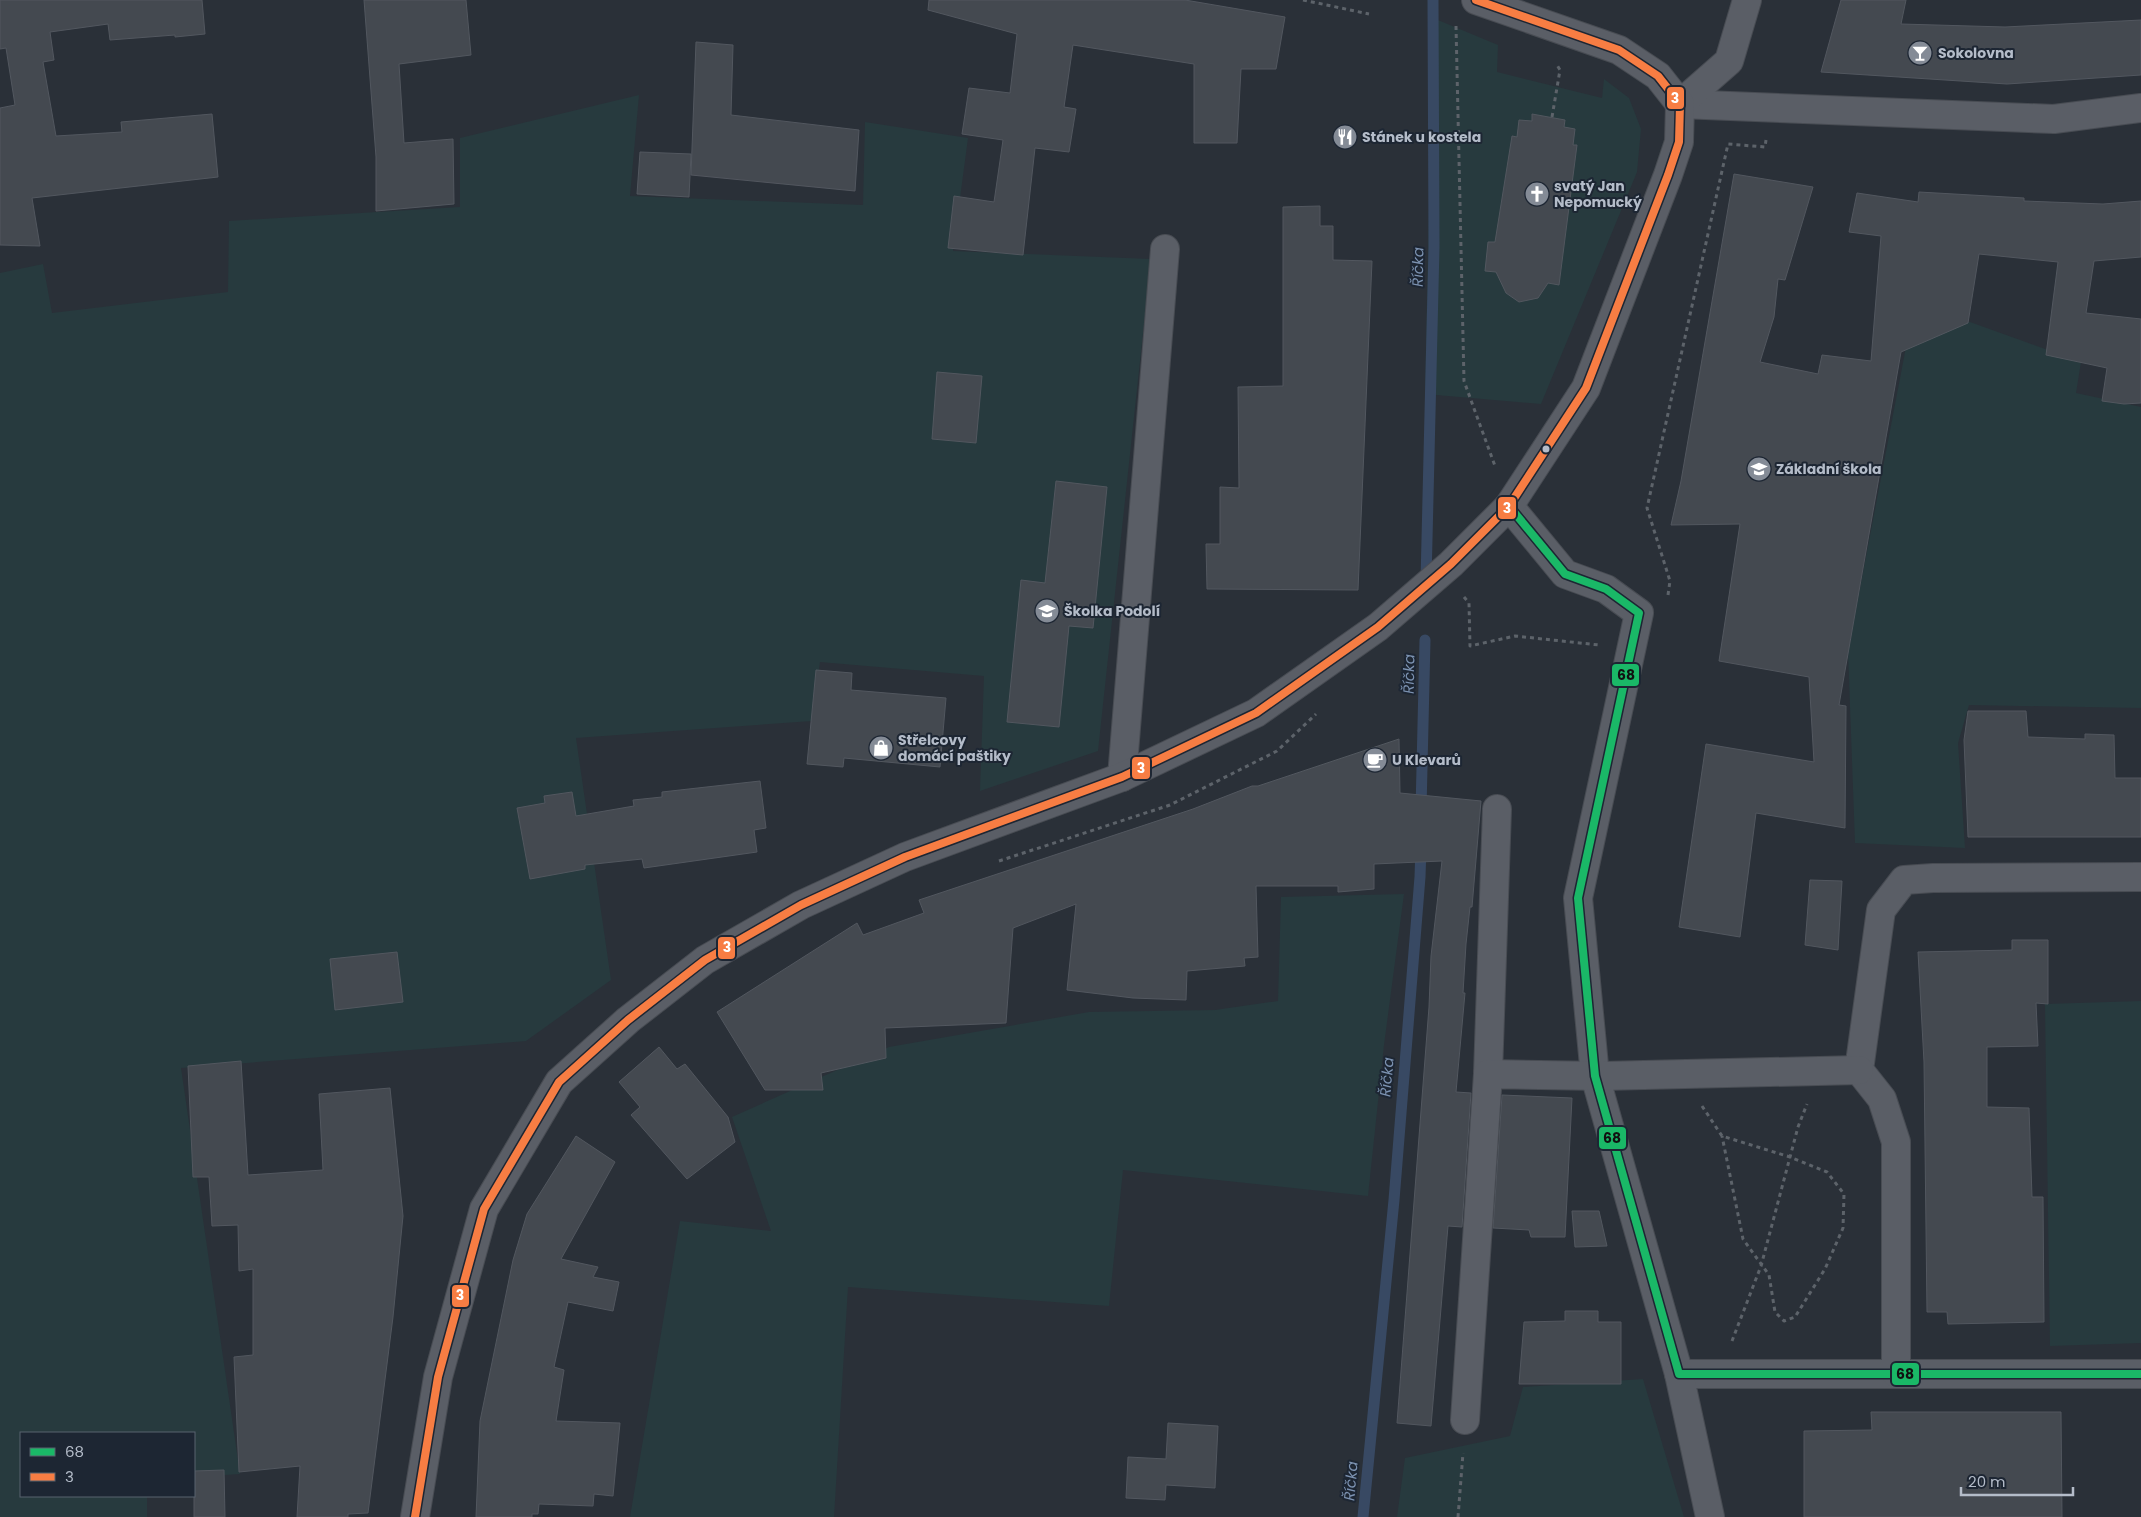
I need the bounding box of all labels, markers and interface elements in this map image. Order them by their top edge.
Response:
bar icon: Sokolovna [1907,40,1933,66]
place label: Sokolovna [1938,43,2014,63]
line badge: 3 [1666,86,1685,110]
text: 3 [1671,88,1679,108]
restaurant icon: Stánek u kostela [1332,124,1358,150]
place label: Stánek u kostela [1362,127,1481,147]
place label: svatý Jan Nepomucký [1554,176,1642,212]
church icon: svatý Jan Nepomucký [1524,181,1550,207]
water label: Říčka [1407,247,1428,287]
unlabelled marker [1541,444,1551,454]
school or university icon: Základní škola [1746,456,1772,482]
place label: Základní škola [1776,459,1882,479]
line badge: 3 [1497,496,1517,520]
text: 3 [1503,498,1511,518]
school or university icon: Školka Podolí [1034,598,1060,624]
place label: Školka Podolí [1064,601,1160,621]
water label: Říčka [1398,654,1419,694]
line badge: 68 [1611,663,1640,687]
text: 68 [1617,665,1635,685]
place label: Střelcovy domácí paštiky [898,730,1011,766]
shop icon: Střelcovy domácí paštiky [868,735,894,761]
cafe icon: U Klevarů [1362,747,1388,773]
place label: U Klevarů [1392,750,1461,770]
line badge: 3 [1131,756,1151,780]
text: 3 [1137,758,1145,778]
line badge: 3 [717,936,736,960]
text: 3 [723,937,731,957]
water label: Říčka [1374,1056,1399,1098]
line badge: 68 [1598,1126,1627,1150]
text: 68 [1603,1128,1621,1148]
line badge: 3 [451,1284,470,1308]
text: 3 [456,1285,464,1305]
line badge: 68 [1891,1362,1920,1386]
text: 68 [1896,1364,1914,1384]
legend [20,1432,195,1497]
text: 68 [65,1441,84,1462]
water label: Říčka [1338,1460,1363,1502]
scale bar [1961,1464,2074,1496]
text: 3 [65,1466,74,1487]
text: 20 m [1968,1471,2006,1492]

